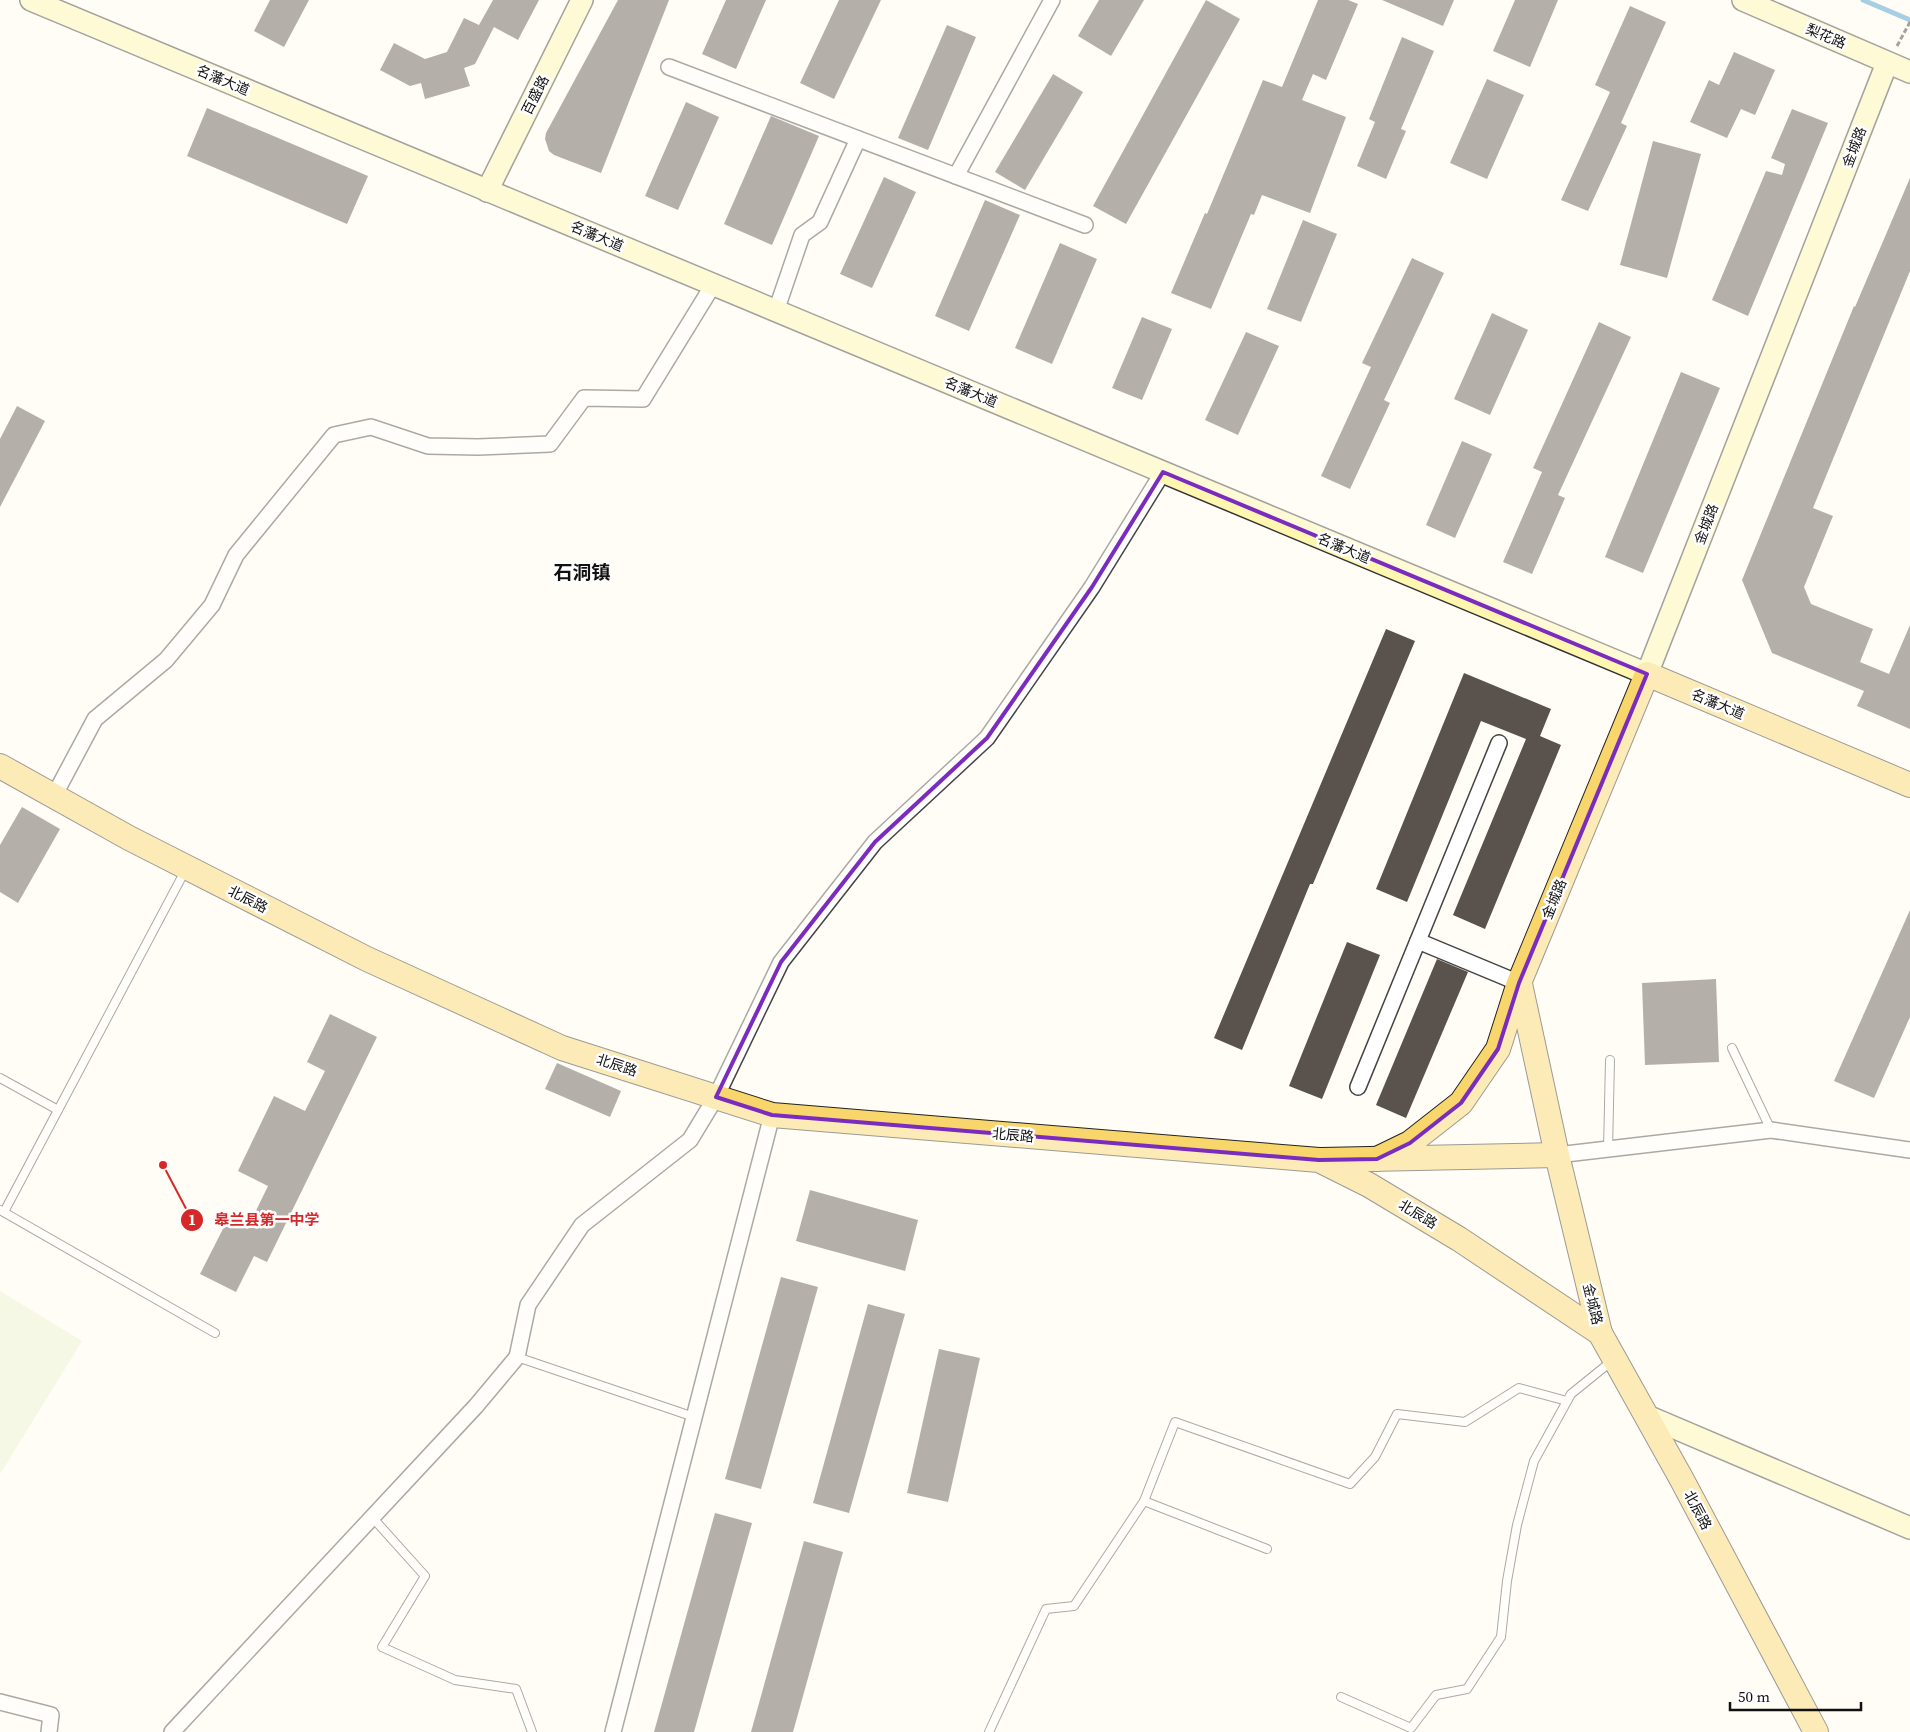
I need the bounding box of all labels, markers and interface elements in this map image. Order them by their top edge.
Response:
street label: 梨花路 [1803,19,1849,53]
street label: 名藩大道 [193,60,253,100]
street label: 百盛路 [517,72,553,118]
street label: 金城路 [1837,124,1871,170]
street label: 名藩大道 [567,216,627,256]
street label: 名藩大道 [941,372,1001,412]
street label: 金城路 [1689,501,1723,547]
street label: 名藩大道 [1314,528,1374,568]
district label: 石洞镇 [553,559,611,585]
street label: 名藩大道 [1688,684,1748,724]
street label: 金城路 [1537,876,1571,922]
street label: 北辰路 [225,881,271,917]
street label: 北辰路 [594,1049,640,1081]
street label: 北辰路 [991,1123,1035,1147]
street label: 北辰路 [1395,1195,1441,1233]
callout: 皋兰县第一中学 [179,1205,329,1235]
text: 1 [188,1209,196,1230]
text: 皋兰县第一中学 [214,1209,320,1230]
street label: 金城路 [1578,1281,1608,1327]
street label: 北辰路 [1679,1487,1717,1533]
scale bar [1730,1680,1861,1712]
text: 50 m [1738,1686,1770,1707]

